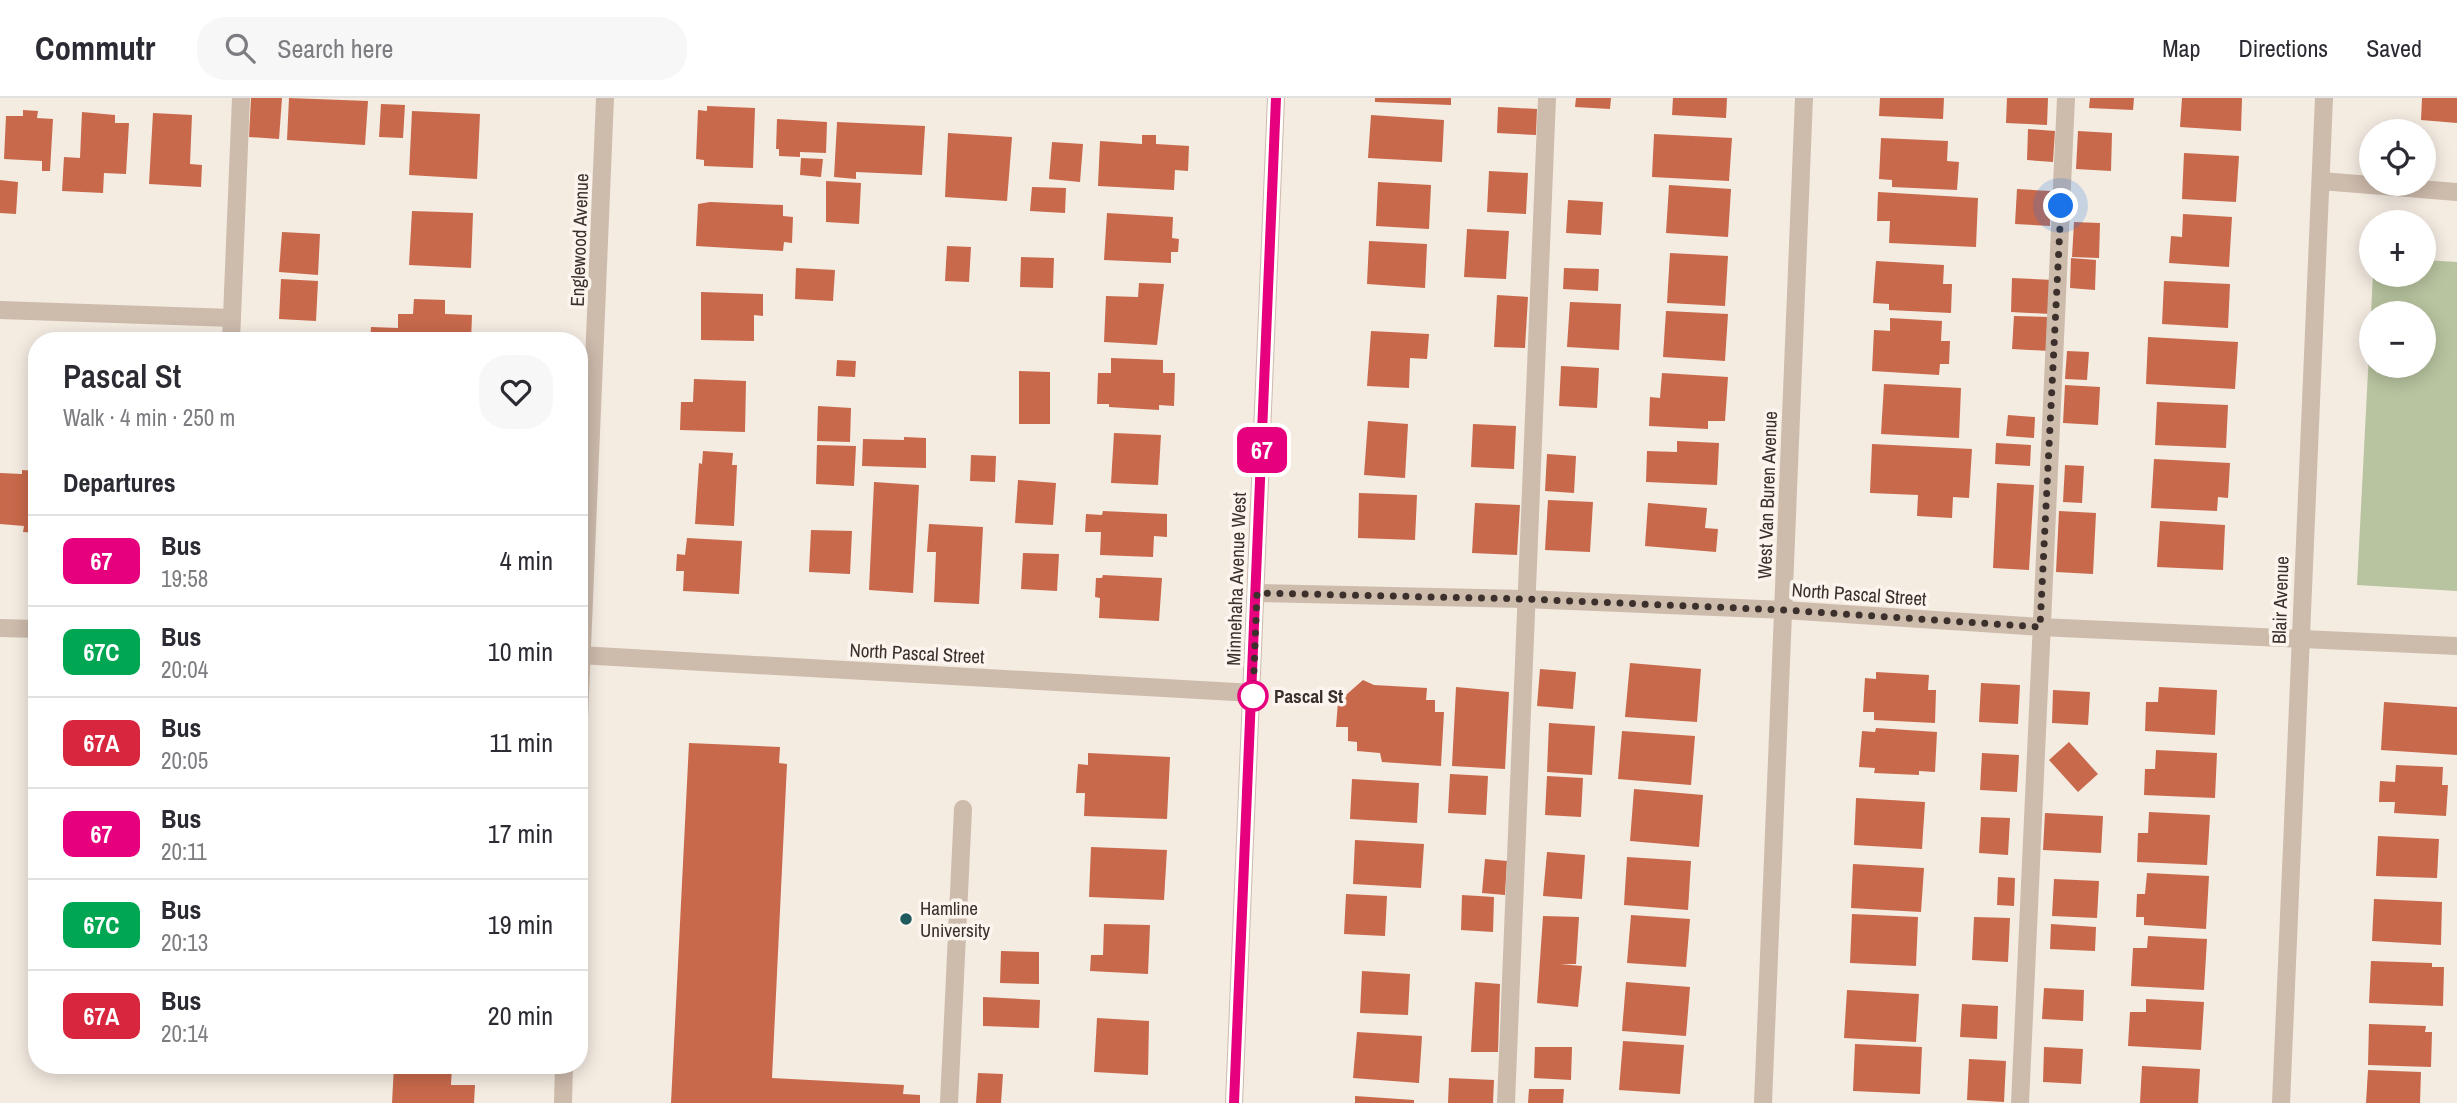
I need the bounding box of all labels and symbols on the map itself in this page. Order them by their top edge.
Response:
street label: Englewood Avenue [564,173,594,307]
your location [2043,188,2078,223]
street label: West Van Buren Avenue [1751,411,1783,579]
line badge: 67 [1230,427,1294,473]
street label: Minnehaha Avenue West [1220,491,1252,666]
street label: Blair Avenue [2265,556,2295,644]
street label: North Pascal Street [1791,576,1928,612]
street label: North Pascal Street [849,636,986,670]
marker: Pascal St [1238,681,1268,711]
place label: Pascal St [1274,683,1343,709]
place label: Hamline University [920,895,990,943]
marker: Hamline University [898,911,914,927]

